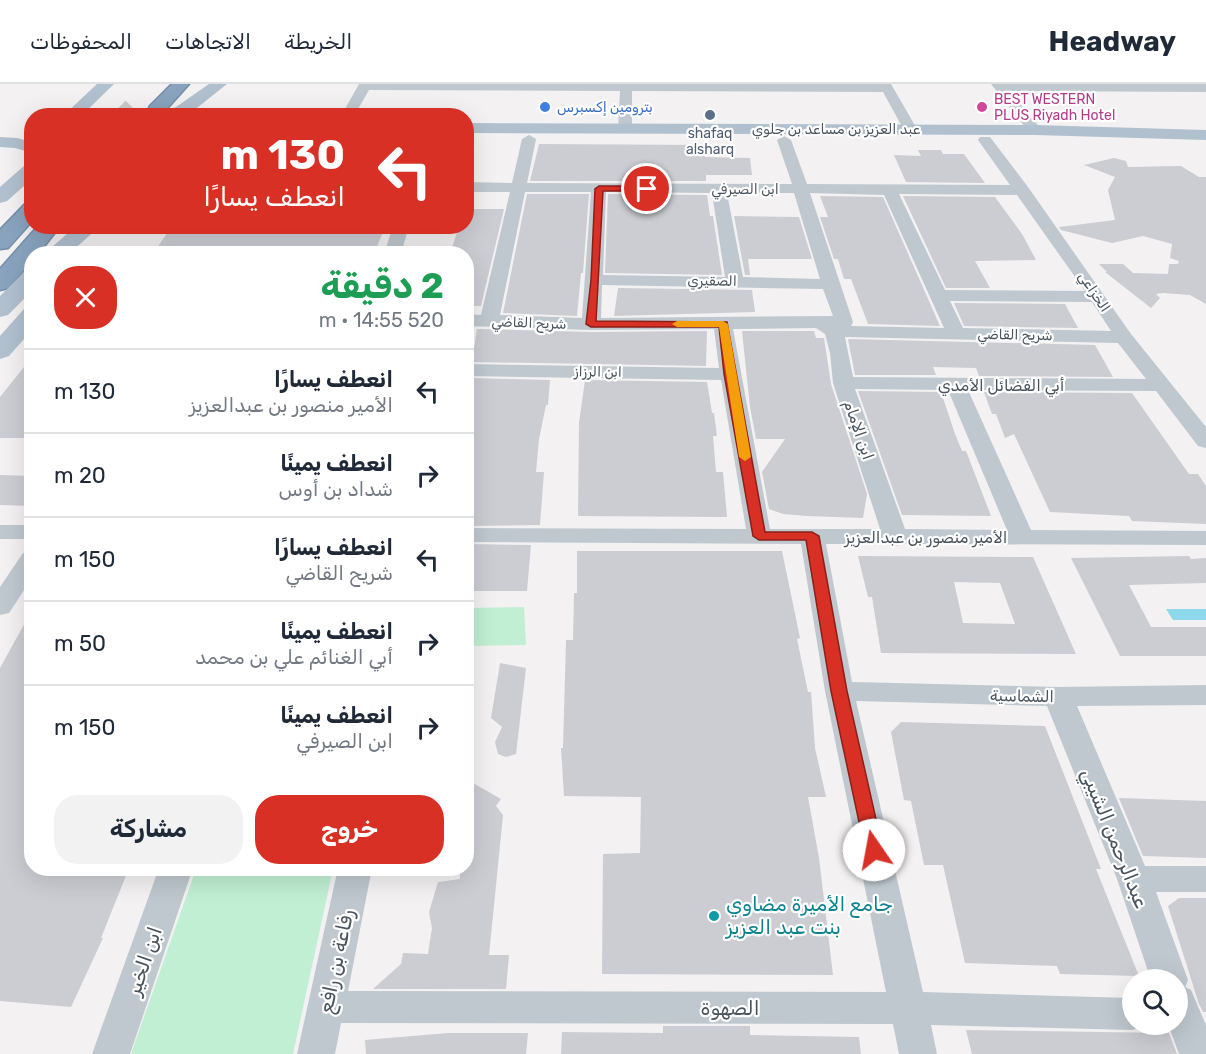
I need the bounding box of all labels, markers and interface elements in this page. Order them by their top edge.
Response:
text: Headway [1049,25,1176,58]
text: المحفوظات [30,29,132,54]
text: الاتجاهات [165,29,251,54]
text: الخريطة [284,29,352,54]
place label: BEST WESTERN PLUS Riyadh Hotel [994,91,1115,124]
place label: بترومين إكسبرس [557,99,653,116]
marker: بترومين إكسبرس [538,100,552,114]
marker: BEST WESTERN PLUS Riyadh Hotel [975,100,989,114]
marker: shafaq alsharq [703,108,717,122]
street label: عبد العزيز بن مساعد بن جلوي [752,121,921,139]
place label: shafaq alsharq [686,125,734,158]
text: 130 m [220,130,345,180]
icon: left [366,132,444,210]
pin [621,163,672,214]
icon: arrive [630,172,663,205]
text: انعطف يسارًا [203,181,345,213]
street label: ابن الصيرفي [711,181,779,200]
text: 2 دقيقة [320,264,444,307]
button: close [54,266,117,329]
street label: الخزاعي [1073,269,1114,317]
street label: الصقيري [687,272,737,291]
text: 520 m · 14:55 [319,308,444,332]
street label: شريح القاضي [491,313,567,335]
street label: شريح القاضي [977,326,1053,346]
street label: ابن الرزاز [573,363,622,381]
text: انعطف يسارًا [274,366,393,393]
icon: left [411,375,444,408]
street label: أبي الفضائل الأمدي [938,376,1064,398]
text: 130 m [54,378,116,405]
text: الأمير منصور بن عبدالعزيز [189,393,393,417]
street label: ابن الإمام [839,398,878,462]
text: انعطف يمينًا [280,450,393,477]
icon: right [411,459,444,492]
text: 20 m [54,462,106,489]
text: شداد بن أوس [279,477,393,501]
street label: الأمير منصور بن عبدالعزيز [844,528,1008,548]
text: انعطف يسارًا [274,534,393,561]
icon: left [411,543,444,576]
text: 150 m [54,546,115,573]
text: شريح القاضي [286,561,393,585]
text: انعطف يمينًا [280,618,393,645]
icon: right [411,627,444,660]
text: 50 m [54,630,106,657]
text: أبي الغنائم علي بن محمد [195,645,393,669]
street label: الشماسية [990,686,1054,706]
text: انعطف يمينًا [280,702,393,729]
icon: right [411,711,444,744]
text: 150 m [54,714,115,741]
text: ابن الصيرفي [296,729,393,753]
street label: عبدالرحمن الشيبي [1073,765,1154,913]
button: مشاركة [54,795,243,864]
button: خروج [255,795,444,864]
position arrow [842,818,906,882]
place label: جامع الأميرة مضاوي بنت عبد العزيز [725,892,893,939]
street label: رفاعة بن رافع [313,907,361,1016]
marker: جامع الأميرة مضاوي بنت عبد العزيز [707,909,721,923]
street label: ابن الخير [121,924,167,999]
map controls [1122,969,1188,1035]
button: search [1122,969,1188,1035]
street label: الصهوة [701,996,759,1020]

